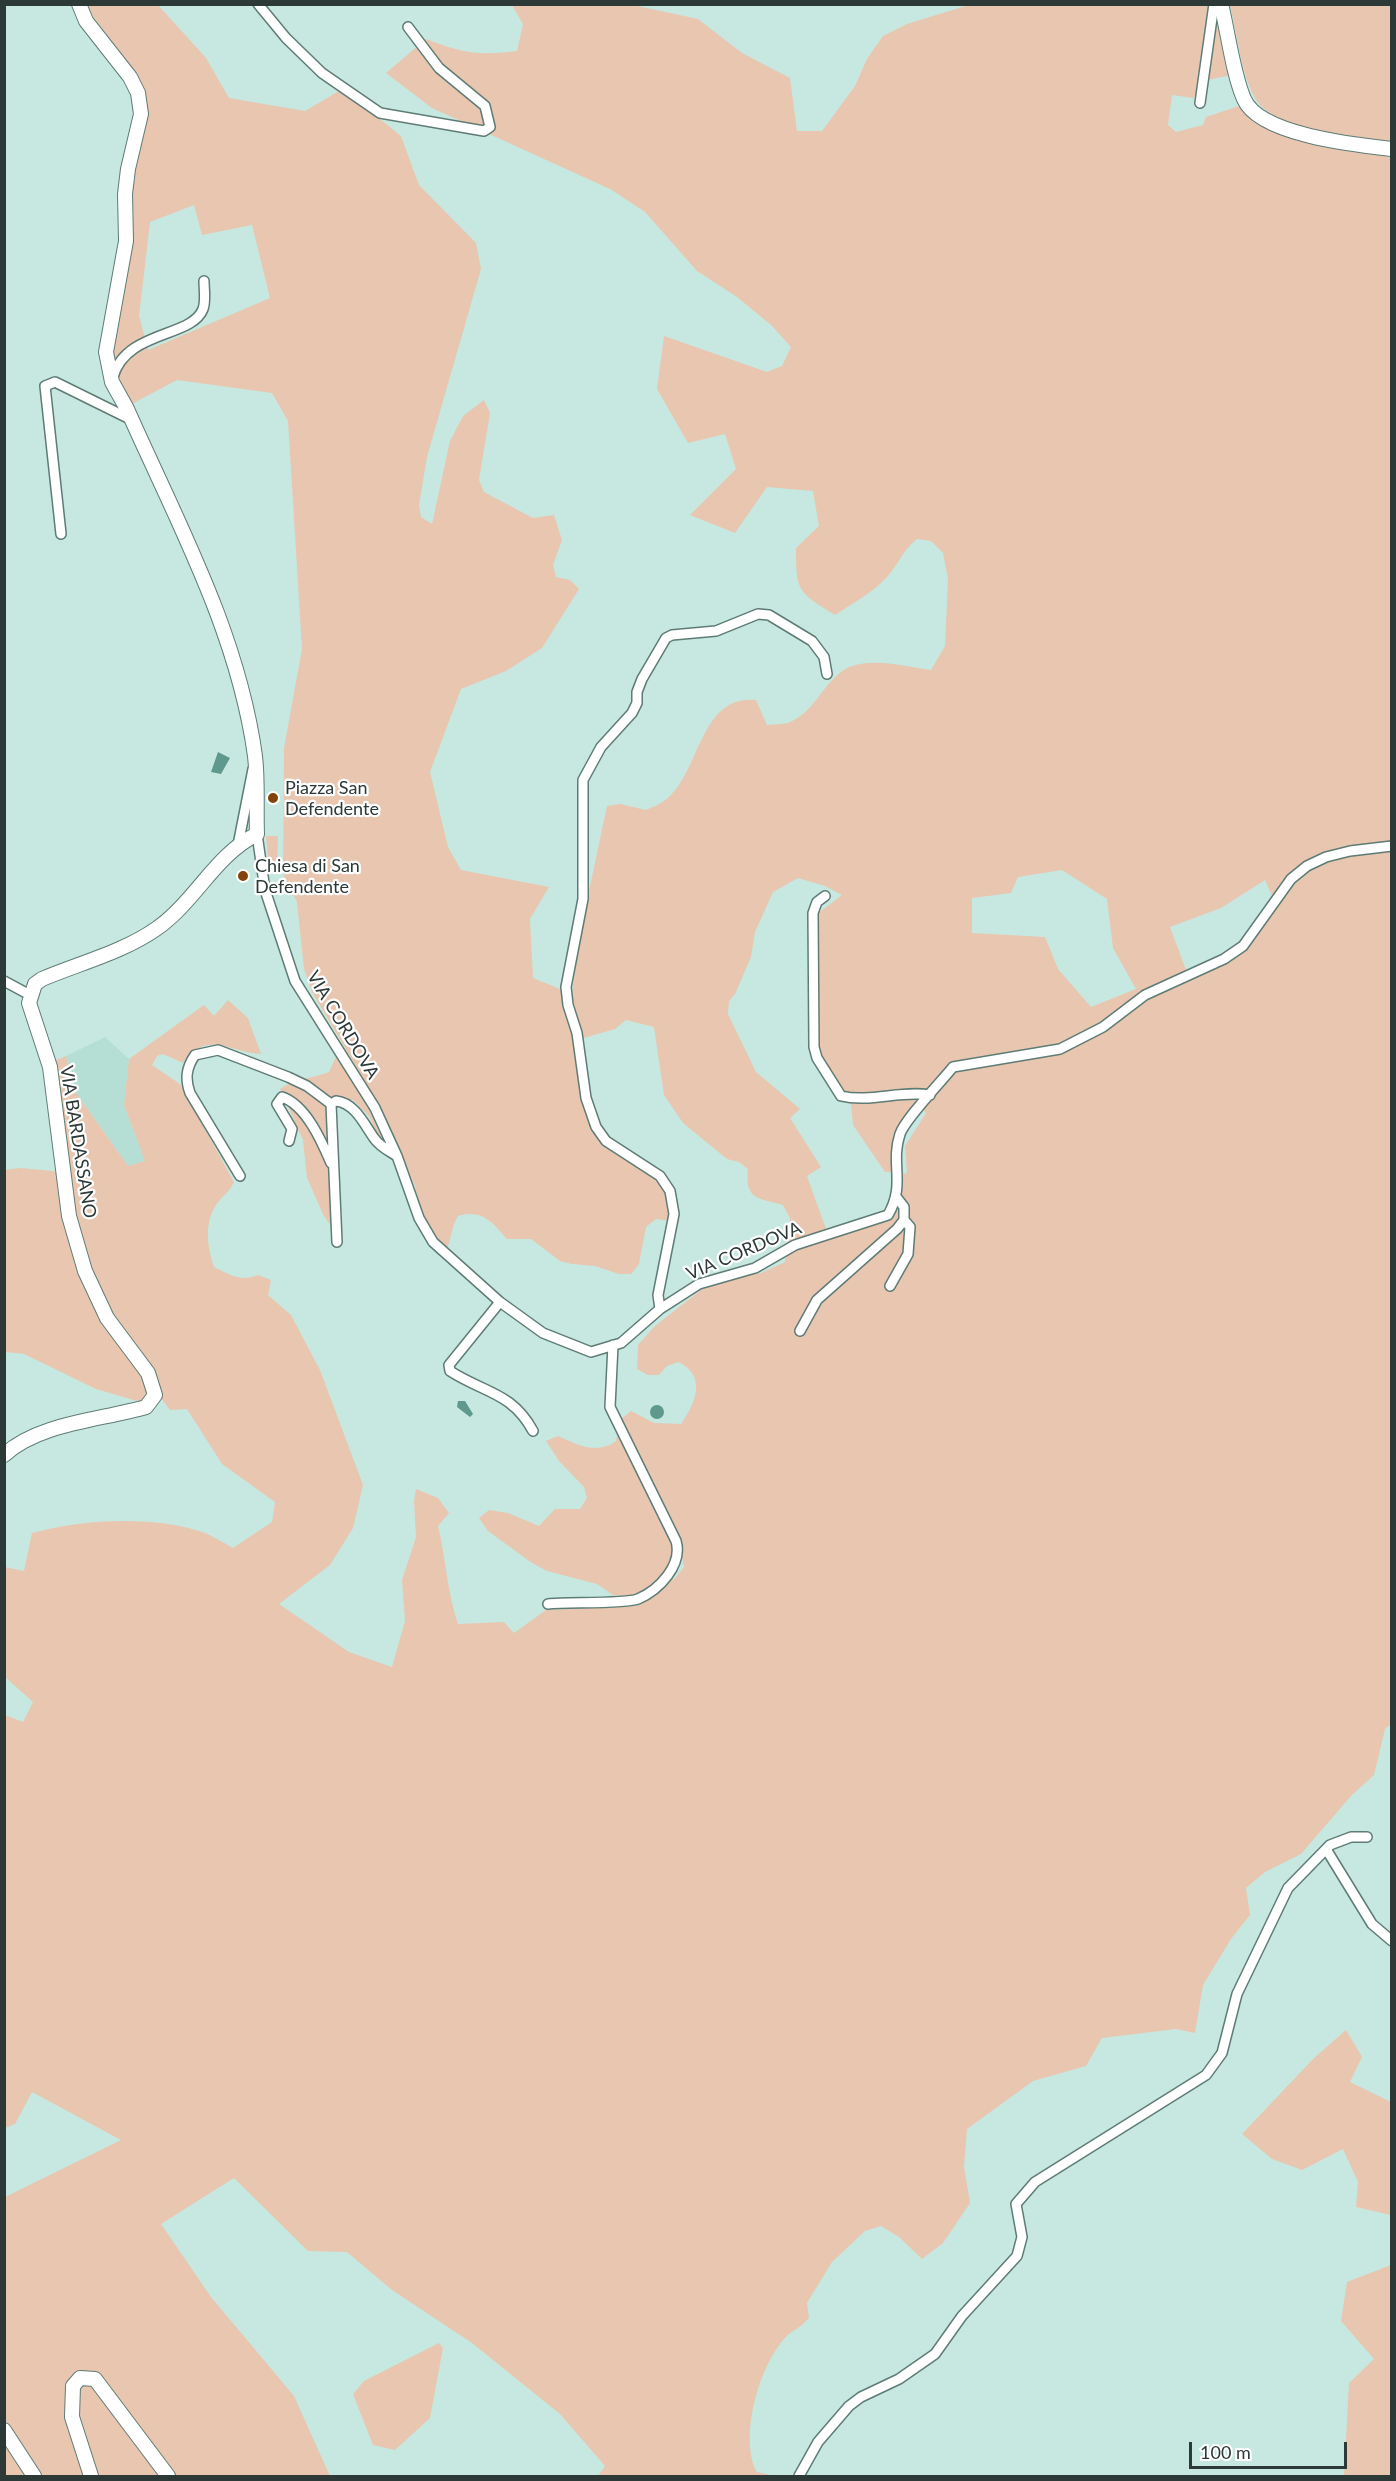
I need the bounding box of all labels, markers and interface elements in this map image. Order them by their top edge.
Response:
place label: Piazza San Defendente [285,777,379,820]
marker: Piazza San Defendente [266,791,280,805]
place label: Chiesa di San Defendente [255,855,360,898]
marker: Chiesa di San Defendente [236,869,250,883]
street label: VIA CORDOVA [302,967,384,1083]
street label: VIA BARDASSANO [55,1064,101,1220]
street label: VIA CORDOVA [683,1217,805,1285]
scale bar [1192,2430,1350,2468]
text: 100 m [1200,2441,1251,2463]

